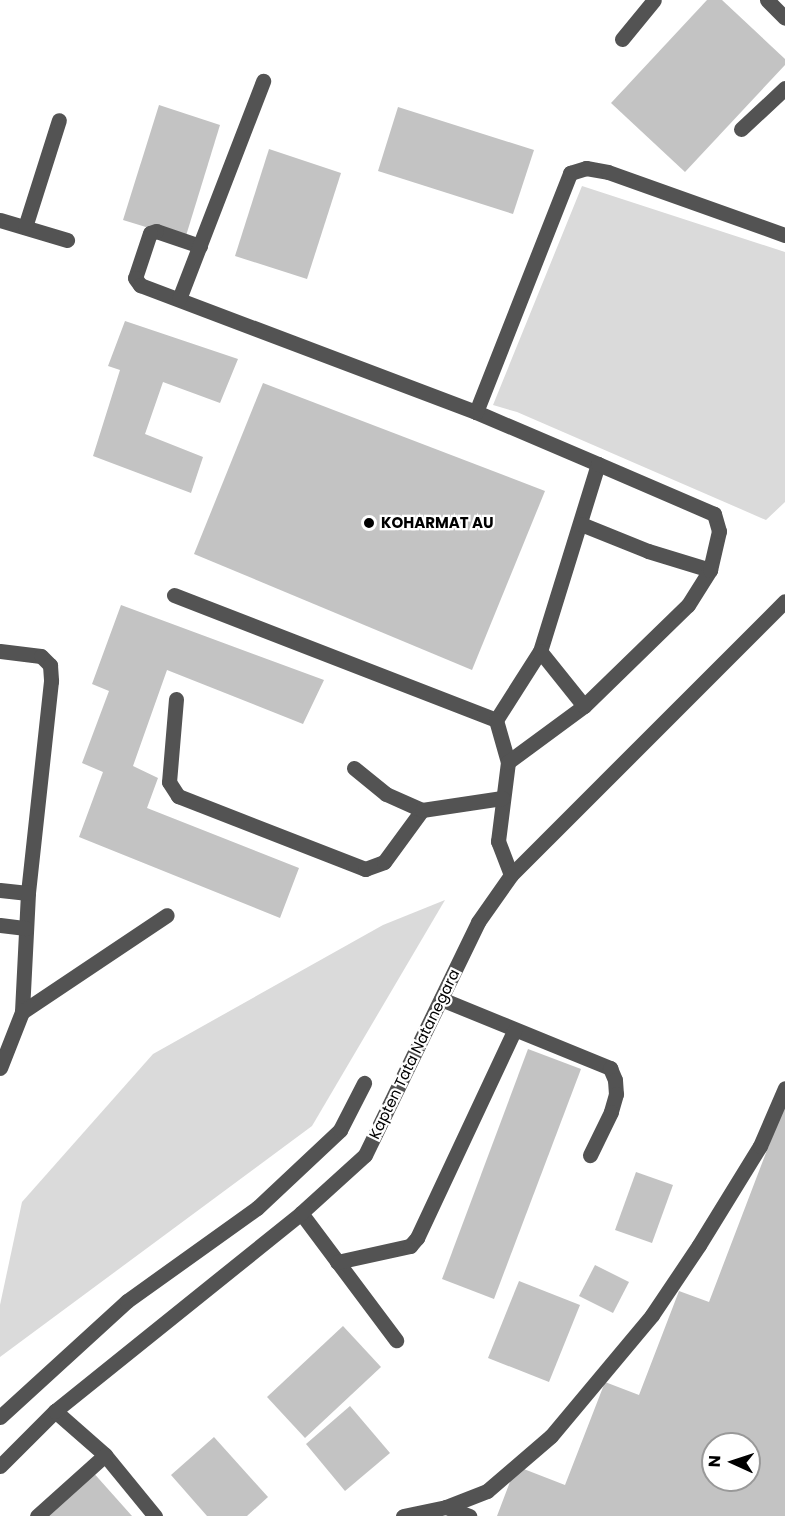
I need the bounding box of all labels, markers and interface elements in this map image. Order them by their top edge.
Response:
place label: KOHARMAT AU [381,514,494,532]
marker: KOHARMAT AU [362,516,376,530]
street label: Kapten Tata Natanegara [365,966,463,1142]
north arrow [701,1432,761,1492]
text: N [703,1455,726,1468]

